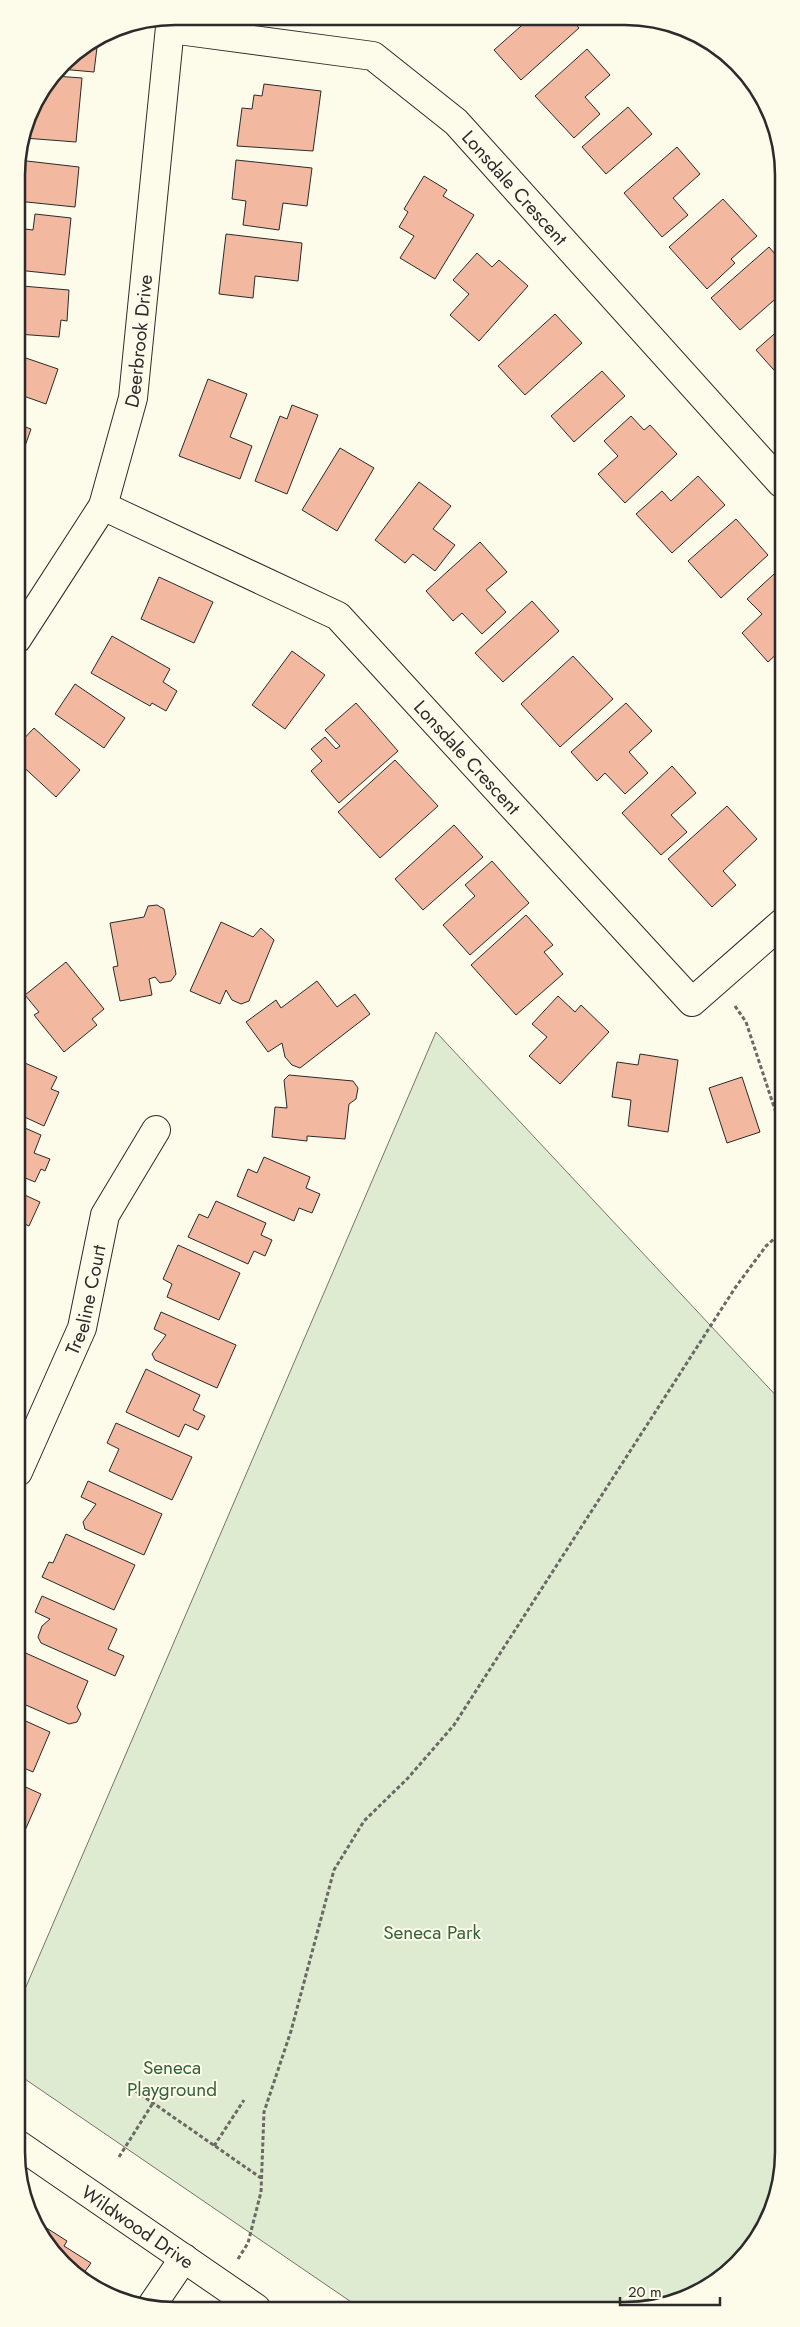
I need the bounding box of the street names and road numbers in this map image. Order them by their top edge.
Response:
street label: Lonsdale Crescent [456,124,574,252]
street label: Deerbrook Drive [118,273,159,411]
street label: Lonsdale Crescent [408,694,527,821]
street label: Treeline Court [59,1242,113,1359]
street label: Wildwood Drive [76,2179,199,2275]

